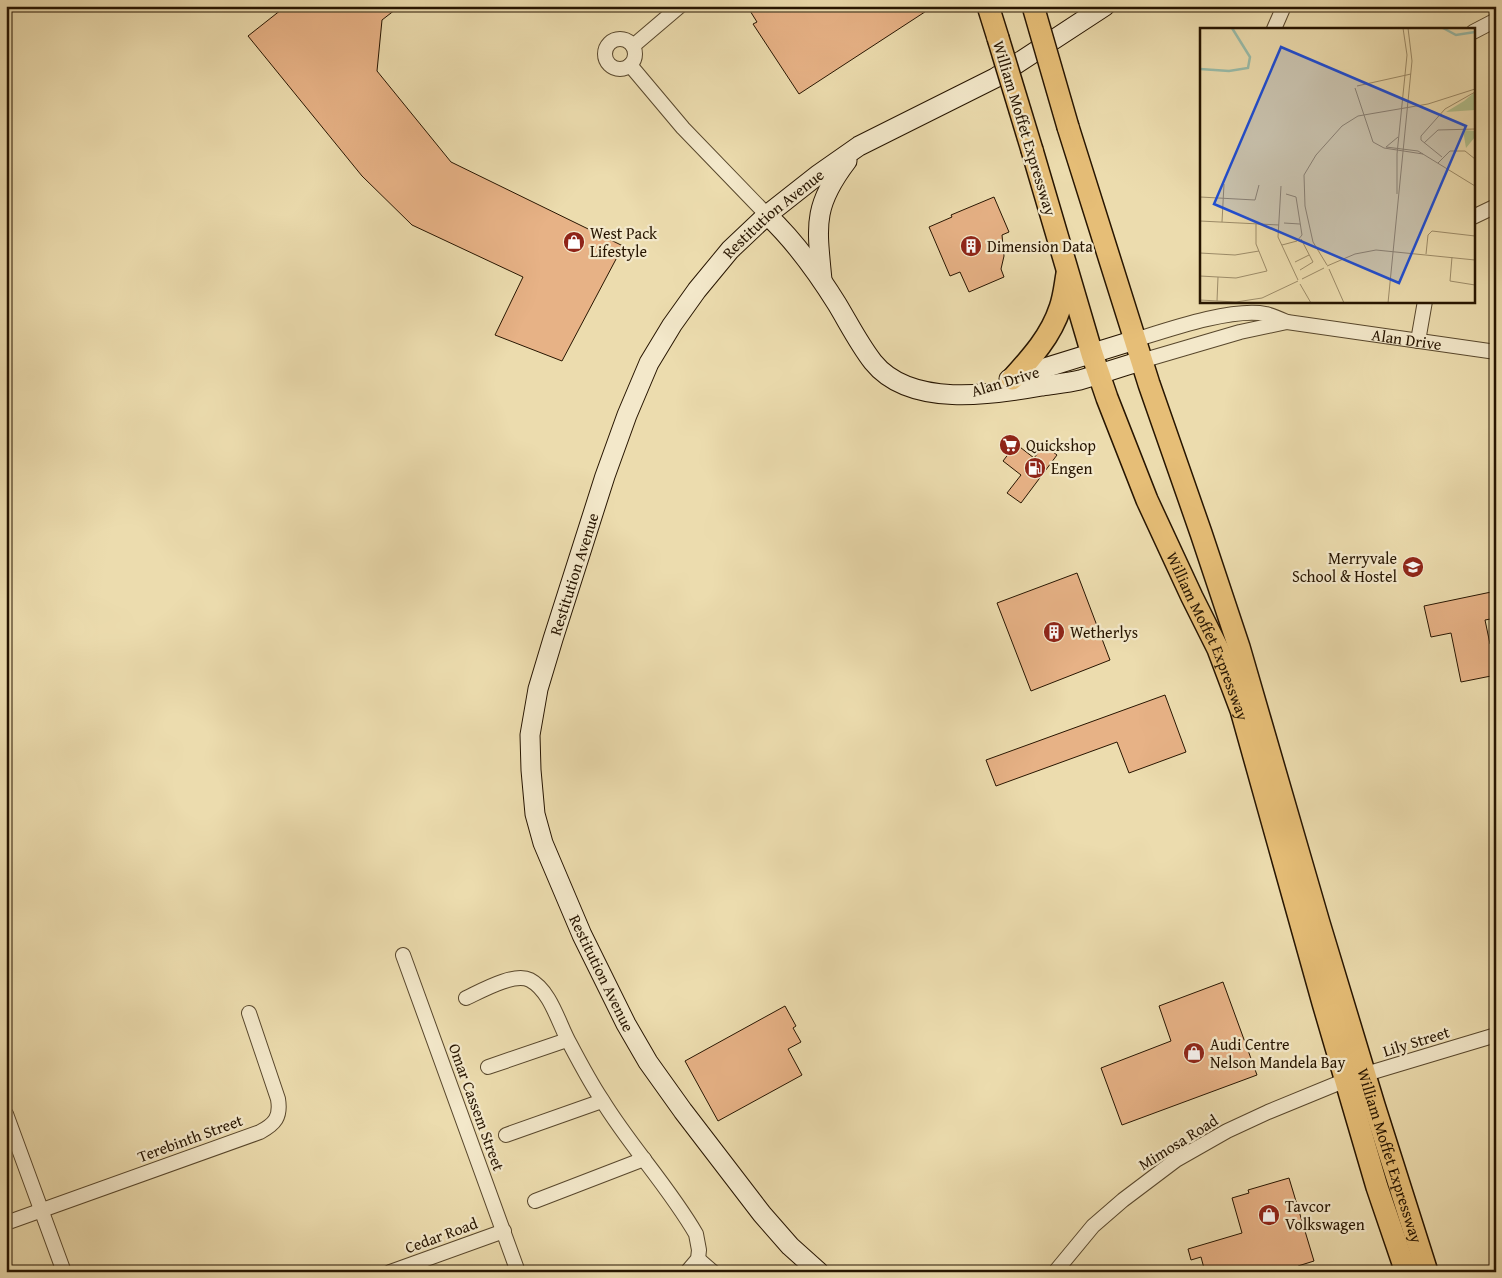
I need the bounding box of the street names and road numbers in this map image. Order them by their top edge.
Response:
street label: William Moffet Expressway [987,37,1063,219]
street label: Restitution Avenue [716,163,829,263]
street label: Alan Drive [1370,322,1443,356]
street label: Alan Drive [968,359,1042,403]
street label: Restitution Avenue [543,510,605,638]
street label: William Moffet Expressway [1161,548,1255,723]
street label: Restitution Avenue [563,910,641,1036]
street label: Lily Street [1380,1019,1453,1063]
street label: Omar Cassem Street [443,1040,511,1174]
street label: William Moffet Expressway [1352,1065,1429,1246]
street label: Terebinth Street [134,1108,246,1168]
street label: Mimosa Road [1134,1108,1223,1176]
street label: Cedar Road [401,1211,481,1259]

